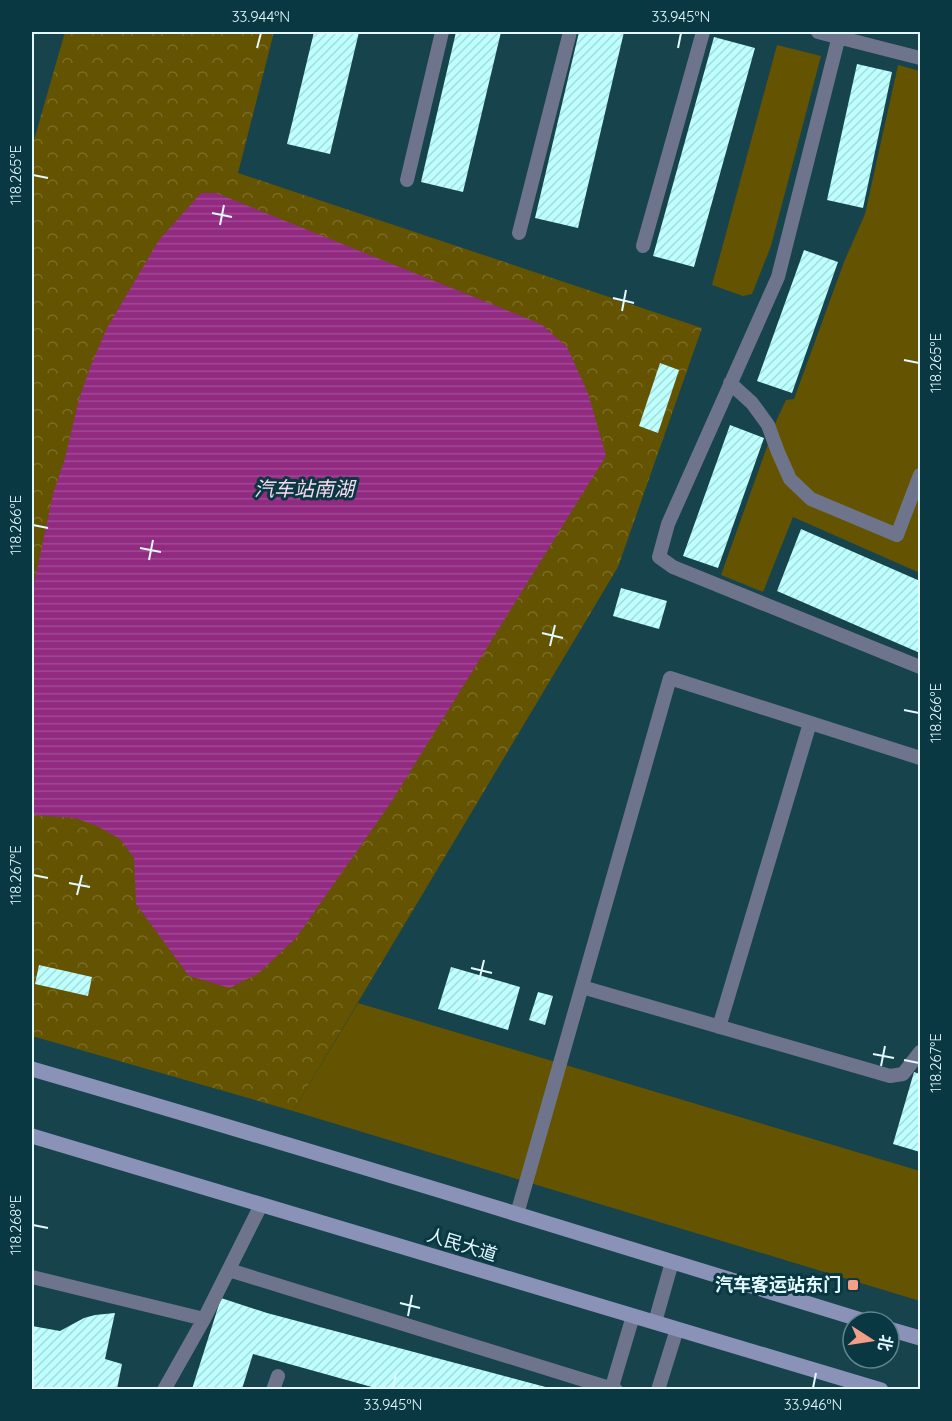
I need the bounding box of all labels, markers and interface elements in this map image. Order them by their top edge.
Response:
text: 33.944°N [232,7,290,26]
text: 33.945°N [652,7,710,26]
text: 118.265°E [6,145,25,205]
text: 118.265°E [926,333,945,393]
water label: 汽车站南湖 [254,476,357,501]
text: 118.266°E [6,495,25,555]
text: 118.266°E [926,683,945,743]
text: 118.267°E [6,845,25,905]
text: 118.267°E [926,1033,945,1093]
text: 118.268°E [6,1195,25,1255]
street label: 人民大道 [424,1223,500,1266]
place label: 汽车客运站东门 [715,1273,841,1296]
marker: 汽车客运站东门 [846,1278,860,1292]
north arrow [841,1310,901,1370]
text: 北 [874,1333,897,1353]
text: 33.945°N [364,1395,422,1414]
text: 33.946°N [784,1395,842,1414]

